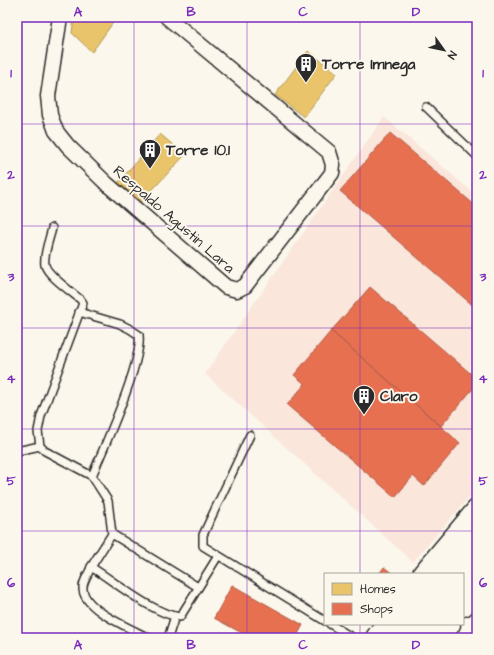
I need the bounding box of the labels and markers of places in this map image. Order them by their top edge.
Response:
building icon: Torre Imnega [293,51,319,84]
place label: Torre Imnega [321,54,416,77]
building icon: Torre 10.1 [137,137,163,170]
place label: Torre 10.1 [165,140,230,161]
building icon: Claro [351,383,377,416]
place label: Claro [380,386,418,407]

